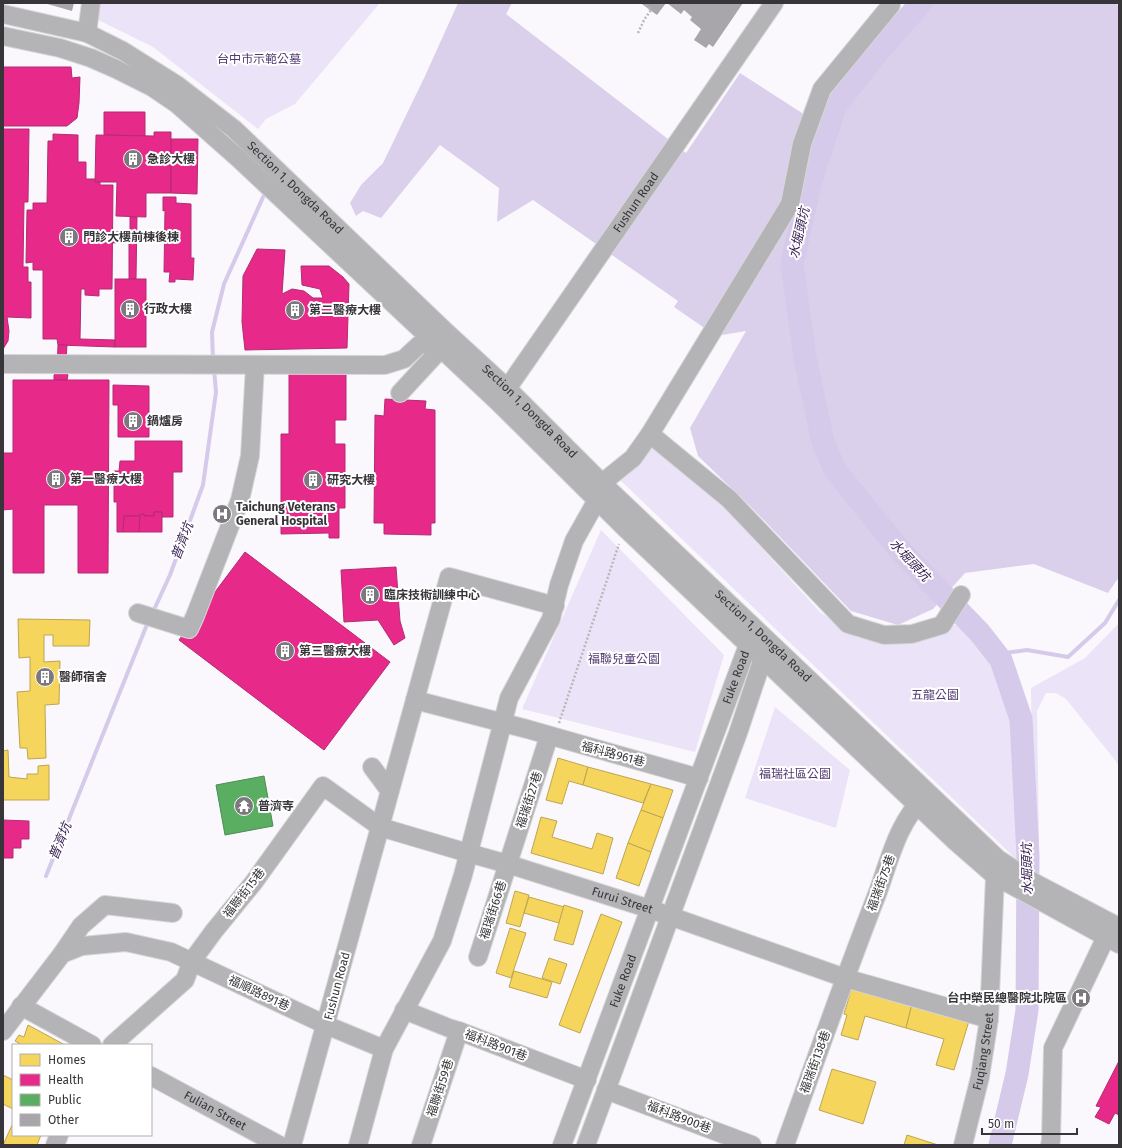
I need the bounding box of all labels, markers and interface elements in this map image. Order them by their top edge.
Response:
park label: 台中市示範公墓 [217,52,301,66]
street label: Section 1, Dongda Road [244,138,346,237]
building icon: 急診大樓 [122,148,144,170]
place label: 急診大樓 [147,152,195,166]
street label: Fushun Road [610,170,662,235]
water label: 水堀頭坑 [786,204,813,260]
building icon: 門診大樓前棟後棟 [58,226,80,248]
place label: 門診大樓前棟後棟 [83,230,179,244]
building icon: 行政大樓 [119,298,141,320]
building icon: 第二醫療大樓 [284,299,306,321]
place label: 行政大樓 [144,302,192,316]
place label: 第二醫療大樓 [309,303,381,317]
street label: Section 1, Dongda Road [479,362,580,461]
building icon: 鍋爐房 [122,410,144,432]
place label: 鍋爐房 [147,414,183,428]
building icon: 第一醫療大樓 [45,468,67,490]
building icon: 研究大樓 [302,469,324,491]
place label: 第一醫療大樓 [70,472,142,486]
place label: 研究大樓 [327,473,375,487]
place label: Taichung Veterans General Hospital [236,500,336,528]
hospital icon: Taichung Veterans General Hospital [211,503,233,525]
water label: 普濟坑 [168,518,197,562]
water label: 水堀頭坑 [887,536,935,586]
building icon: 臨床技術訓練中心 [359,584,381,606]
street label: Section 1, Dongda Road [712,587,814,685]
place label: 臨床技術訓練中心 [384,588,480,602]
building icon: 第三醫療大樓 [274,640,296,662]
place label: 第三醫療大樓 [299,644,371,658]
street label: Fuke Road [720,649,752,706]
park label: 福聯兒童公園 [588,652,660,666]
building icon: 醫師宿舍 [34,666,56,688]
place label: 醫師宿舍 [59,670,107,684]
park label: 五龍公園 [911,688,959,702]
street label: 福科路961巷 [580,739,646,769]
park label: 福瑞社區公園 [759,767,831,781]
street label: 福瑞街27巷 [513,770,545,830]
temple icon: 普濟寺 [233,795,255,817]
place label: 普濟寺 [258,799,294,813]
water label: 普濟坑 [46,818,75,862]
water label: 水堀頭坑 [1019,841,1035,895]
street label: 福瑞街75巷 [864,853,898,913]
street label: 福聯街15巷 [220,865,268,921]
street label: 福瑞街66巷 [477,879,509,941]
street label: Furui Street [590,884,655,917]
street label: Fushun Road [321,950,353,1022]
street label: Fuke Road [607,952,639,1010]
street label: 福順路891巷 [226,973,292,1013]
hospital icon: 台中榮民總醫院北院區 [1070,987,1092,1009]
place label: 台中榮民總醫院北院區 [947,991,1067,1005]
street label: Fuqiang Street [970,1012,996,1092]
street label: 福科路901巷 [463,1027,529,1063]
street label: 福瑞街138巷 [797,1029,833,1095]
legend [12,1044,152,1136]
text: Homes [48,1053,86,1067]
street label: 福聯街59巷 [424,1057,456,1119]
text: Health [48,1073,84,1087]
street label: Fulian Street [182,1088,249,1133]
text: Public [48,1093,82,1107]
street label: 福科路900巷 [645,1098,713,1136]
scale bar [982,1110,1077,1136]
text: Other [48,1113,79,1127]
text: 50 m [988,1117,1014,1131]

